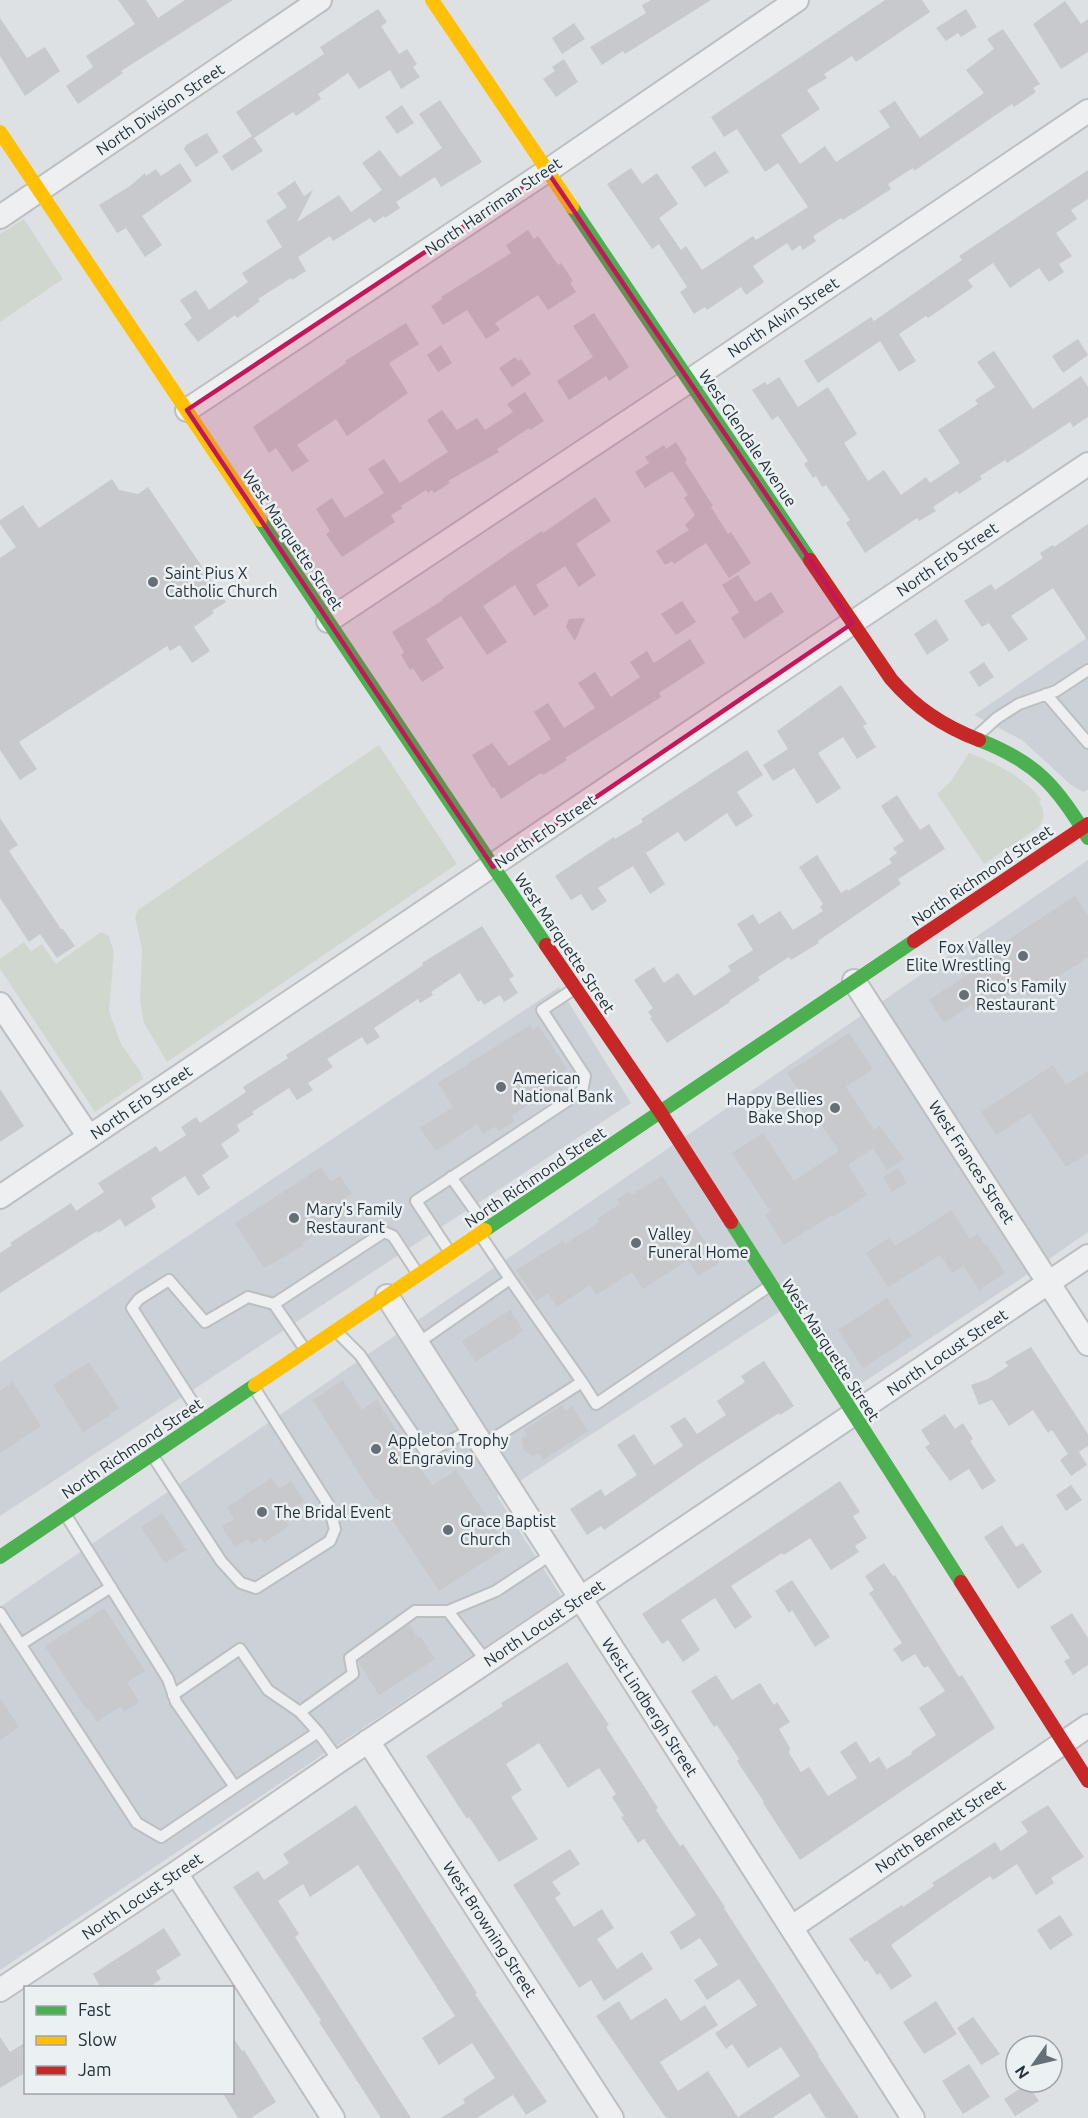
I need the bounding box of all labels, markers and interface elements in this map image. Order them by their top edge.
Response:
street label: North Division Street [93,59,228,159]
street label: North Harriman Street [421,153,565,258]
street label: North Alvin Street [724,273,842,361]
street label: West Glendale Avenue [695,366,801,510]
street label: West Marquette Street [239,466,347,614]
street label: North Erb Street [893,518,1002,600]
place label: Saint Pius X Catholic Church [165,564,278,600]
marker: Saint Pius X Catholic Church [146,575,160,589]
street label: North Erb Street [491,790,600,872]
street label: North Richmond Street [908,821,1057,929]
street label: West Marquette Street [511,869,619,1017]
place label: Fox Valley Elite Wrestling [906,938,1011,974]
marker: Fox Valley Elite Wrestling [1016,949,1030,963]
place label: Rico's Family Restaurant [976,977,1067,1013]
marker: Rico's Family Restaurant [957,988,971,1002]
street label: North Erb Street [87,1061,196,1143]
place label: American National Bank [513,1069,613,1105]
marker: American National Bank [494,1080,508,1094]
place label: Happy Bellies Bake Shop [727,1090,823,1126]
street label: West Frances Street [925,1097,1019,1228]
marker: Happy Bellies Bake Shop [828,1101,842,1115]
street label: North Richmond Street [461,1123,610,1231]
place label: Mary's Family Restaurant [306,1200,403,1236]
marker: Mary's Family Restaurant [287,1211,301,1225]
place label: Valley Funeral Home [648,1225,749,1261]
marker: Valley Funeral Home [629,1236,643,1250]
street label: West Marquette Street [778,1276,884,1425]
street label: North Locust Street [883,1305,1011,1399]
street label: North Richmond Street [58,1394,207,1502]
place label: Appleton Trophy & Engraving [388,1431,509,1467]
marker: Appleton Trophy & Engraving [369,1442,383,1456]
place label: The Bridal Event [274,1503,392,1521]
marker: The Bridal Event [255,1505,269,1519]
place label: Grace Baptist Church [460,1512,557,1548]
marker: Grace Baptist Church [441,1523,455,1537]
street label: North Locust Street [480,1576,608,1670]
street label: West Lindbergh Street [598,1634,702,1780]
street label: North Bennett Street [872,1775,1009,1876]
street label: North Locust Street [78,1849,206,1943]
street label: West Browning Street [439,1858,541,2001]
legend [24,1986,234,2094]
text: Fast [78,1999,111,2019]
text: Slow [78,2029,117,2049]
north arrow [1004,2034,1064,2094]
text: Jam [78,2059,112,2079]
text: N [1011,2062,1032,2082]

